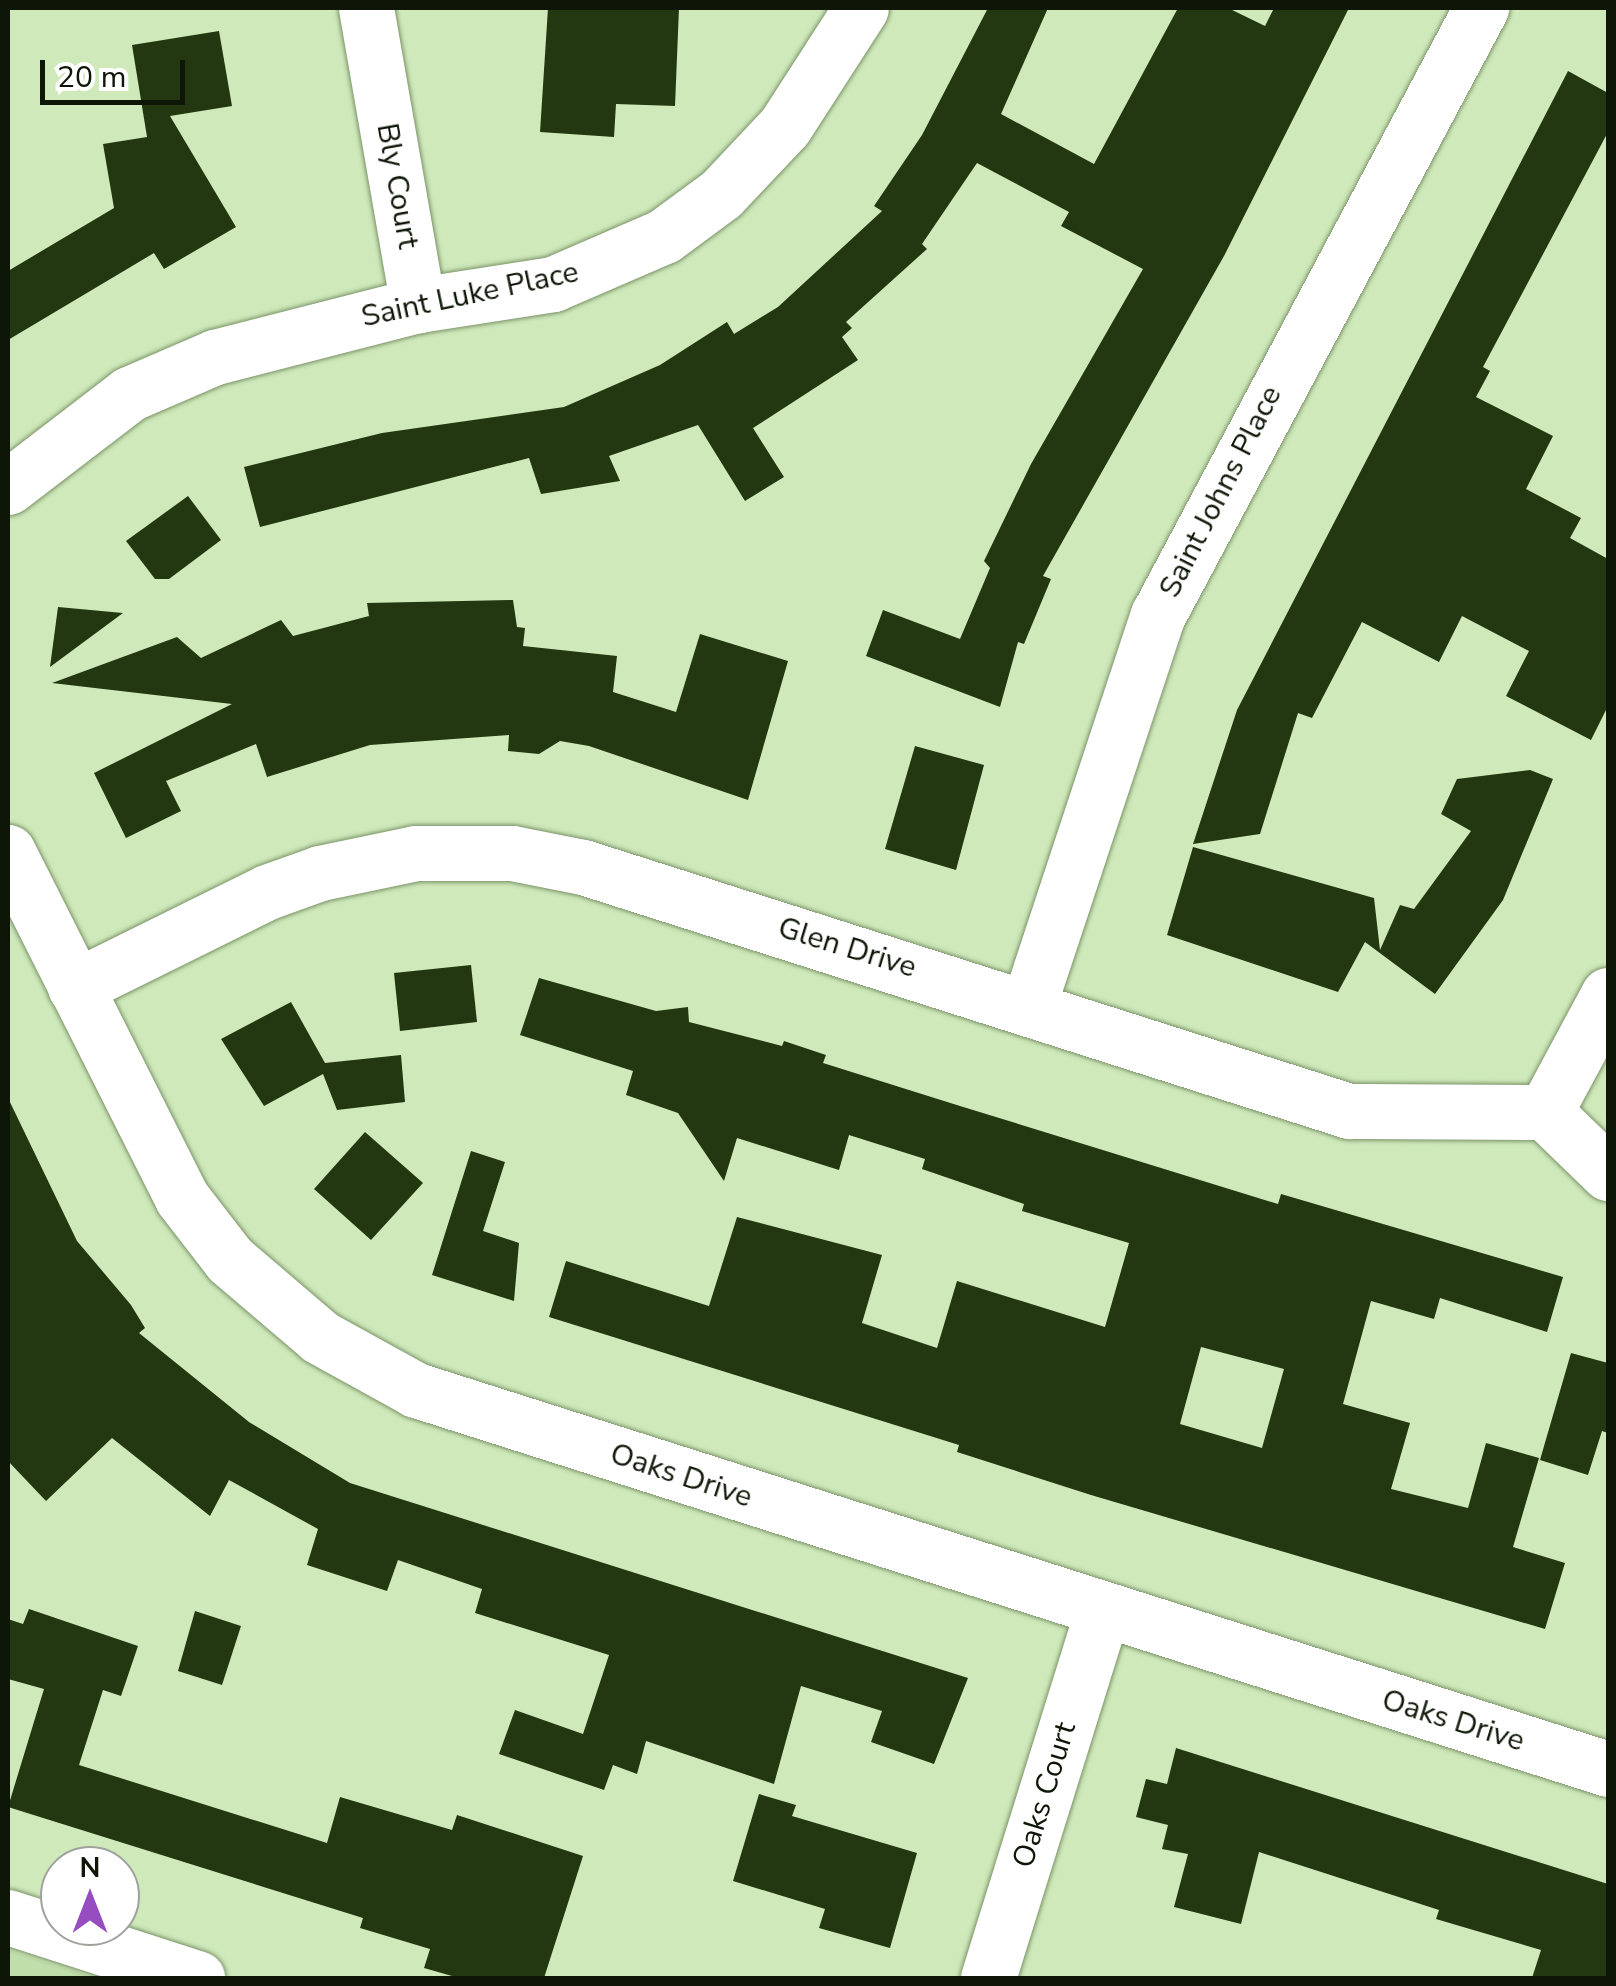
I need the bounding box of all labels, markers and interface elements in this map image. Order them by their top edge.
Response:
scale bar [45,40,190,102]
text: 20 m [57,57,126,98]
street label: Bly Court [368,121,426,251]
street label: Saint Luke Place [358,254,582,336]
street label: Saint Johns Place [1152,380,1290,604]
street label: Glen Drive [774,910,920,986]
street label: Oaks Drive [606,1436,756,1516]
street label: Oaks Drive [1377,1682,1529,1760]
street label: Oaks Court [1006,1718,1084,1872]
north arrow [40,1846,140,1946]
text: N [80,1849,100,1887]

